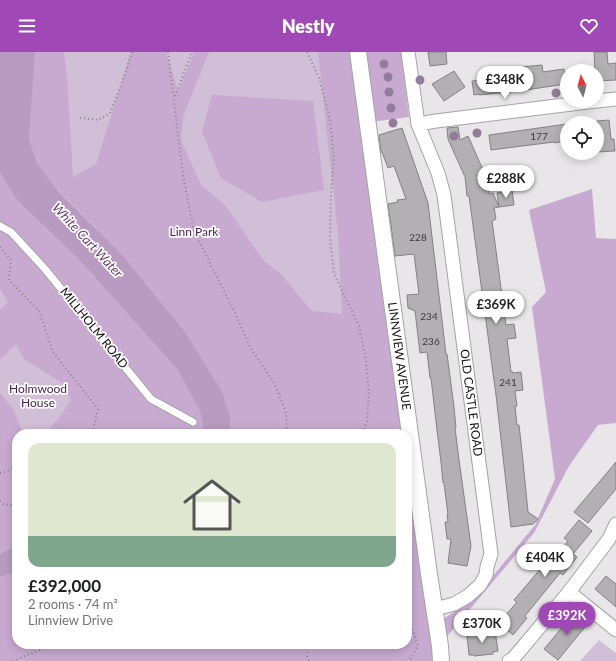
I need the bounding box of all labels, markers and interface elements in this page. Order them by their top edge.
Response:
icon: menu [16,15,38,37]
text: Nestly [282,15,334,37]
icon: heart [578,15,600,37]
north arrow [560,64,604,108]
map controls [560,64,604,160]
pin: £348K [477,66,533,100]
text: £348K [485,71,525,87]
button: locate [560,116,604,160]
house number: 177 [530,130,548,142]
pin: £288K [478,165,534,199]
text: £288K [486,170,526,186]
water label: White Cart Water [49,199,127,281]
park label: Linn Park [170,224,219,239]
house number: 228 [409,231,427,243]
street label: MILLHOLM ROAD [57,284,132,371]
pin: £369K [468,291,524,325]
text: £369K [476,296,516,312]
street label: LINNVIEW AVENUE [385,301,415,411]
house number: 234 [420,310,438,322]
house number: 236 [422,335,440,347]
street label: OLD CASTLE ROAD [457,348,486,457]
house number: 241 [499,376,517,388]
park label: Holmwood House [9,381,67,410]
icon: home [176,469,248,541]
pin: £404K [517,544,573,578]
text: £404K [525,549,565,565]
text: £392,000 [28,575,101,596]
text: 2 rooms · 74 m² [28,596,118,612]
pin: £392K [539,602,595,636]
text: £392K [547,607,587,623]
pin: £370K [454,610,510,644]
text: Linnview Drive [28,612,113,628]
text: £370K [462,615,502,631]

